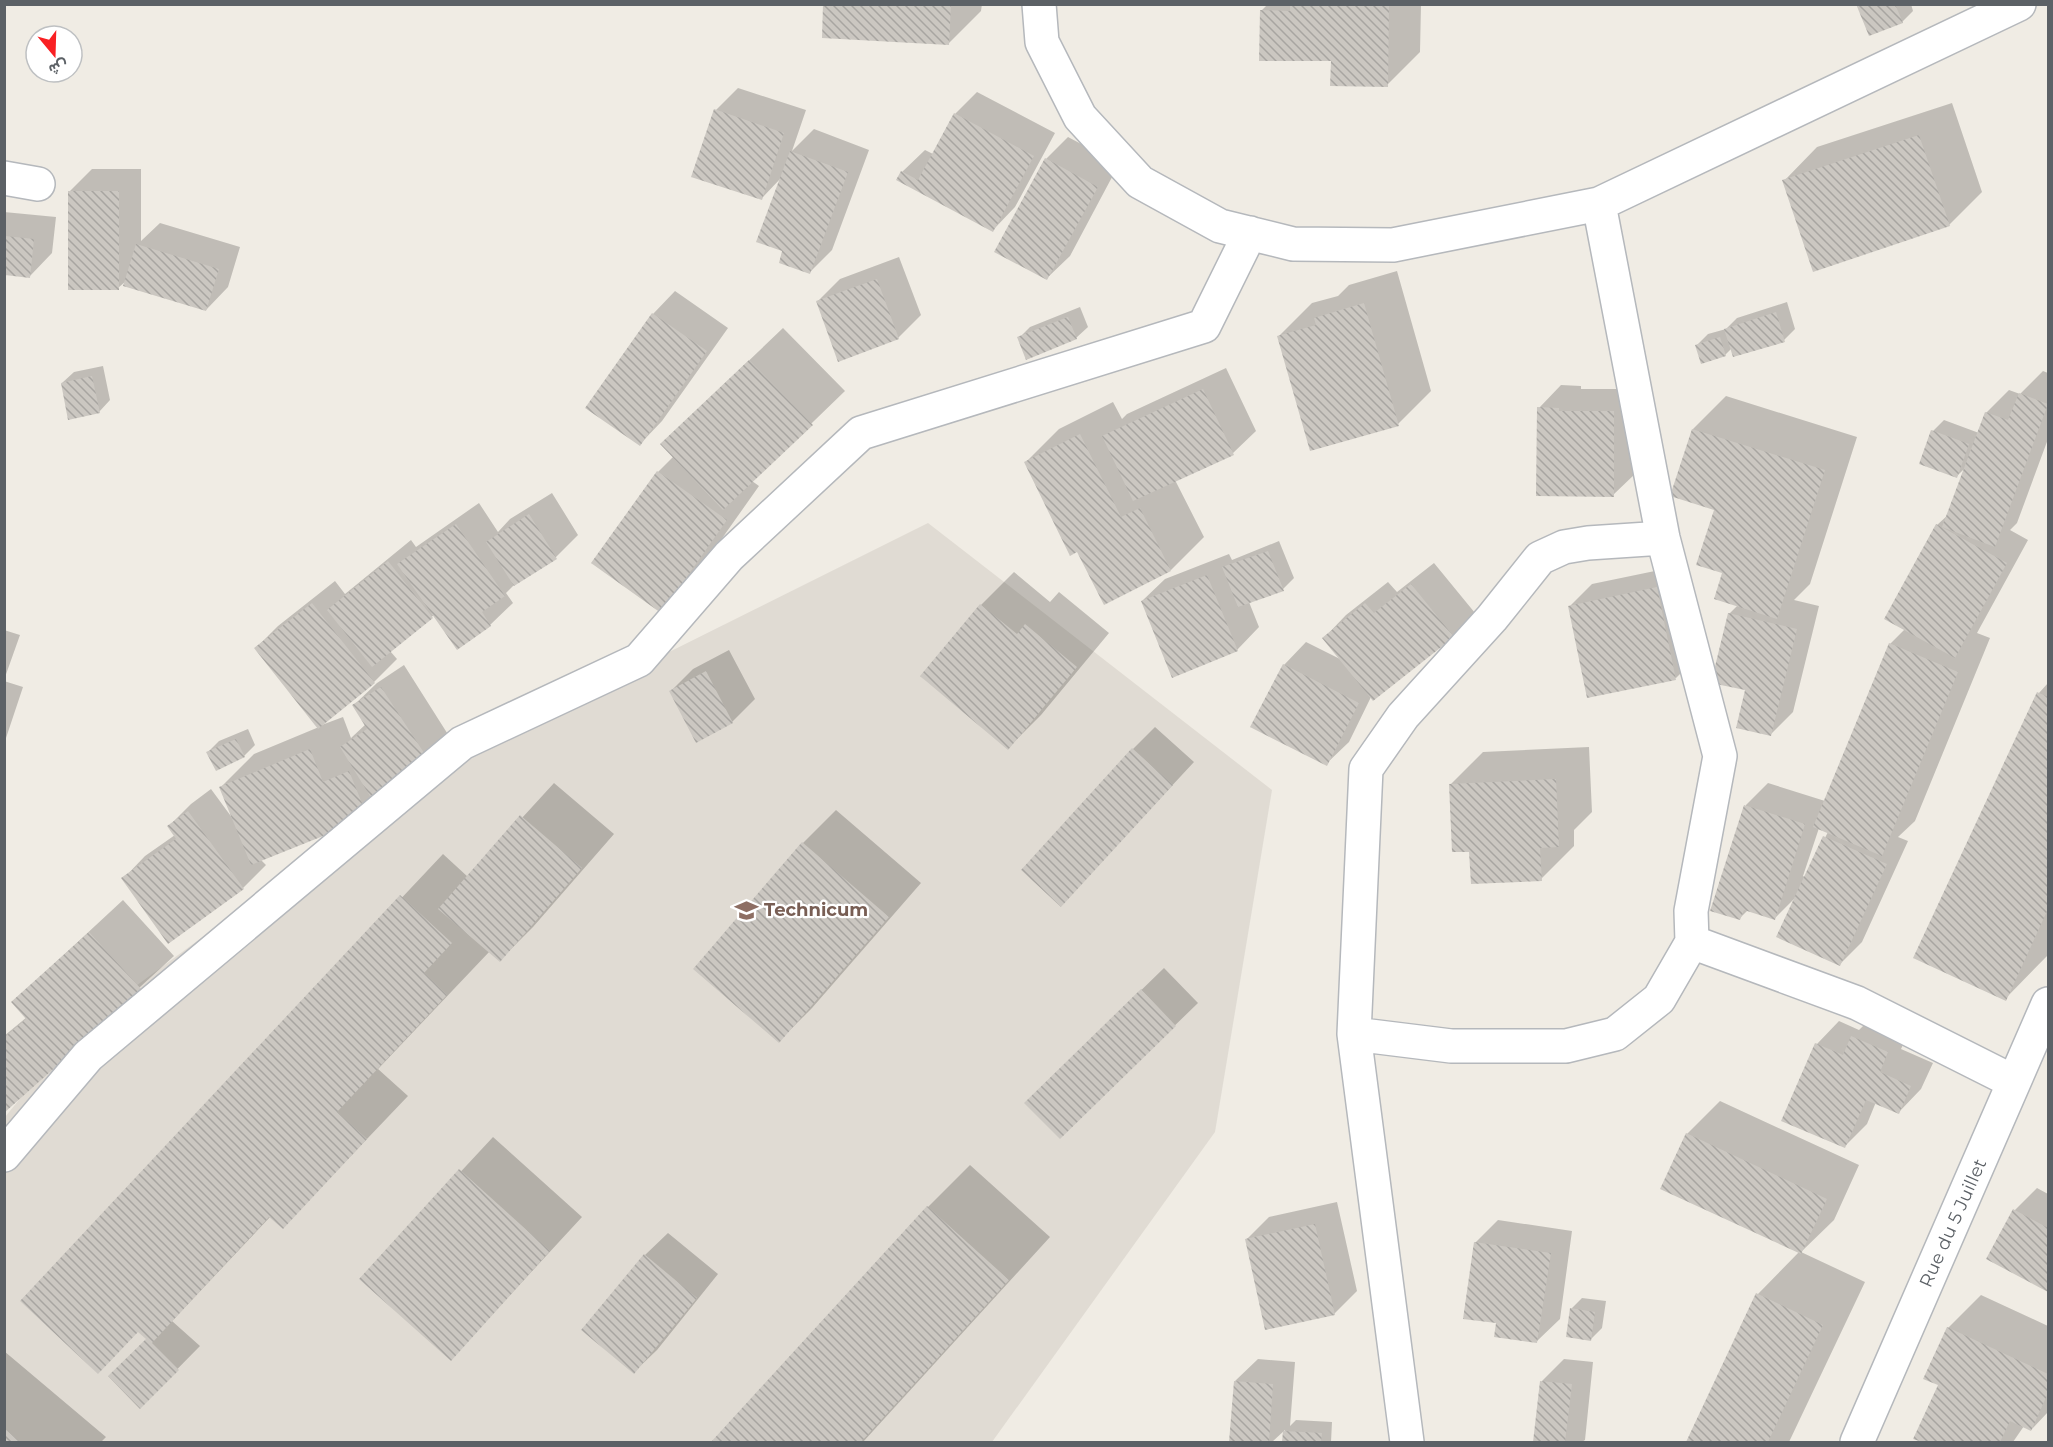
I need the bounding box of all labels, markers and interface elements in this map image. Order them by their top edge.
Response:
north arrow [24,24,84,84]
text: ش [47,56,71,80]
school or university icon: Technicum [733,897,759,923]
place label: Technicum [764,899,868,921]
street label: Rue du 5 Juillet [1915,1155,1991,1291]

